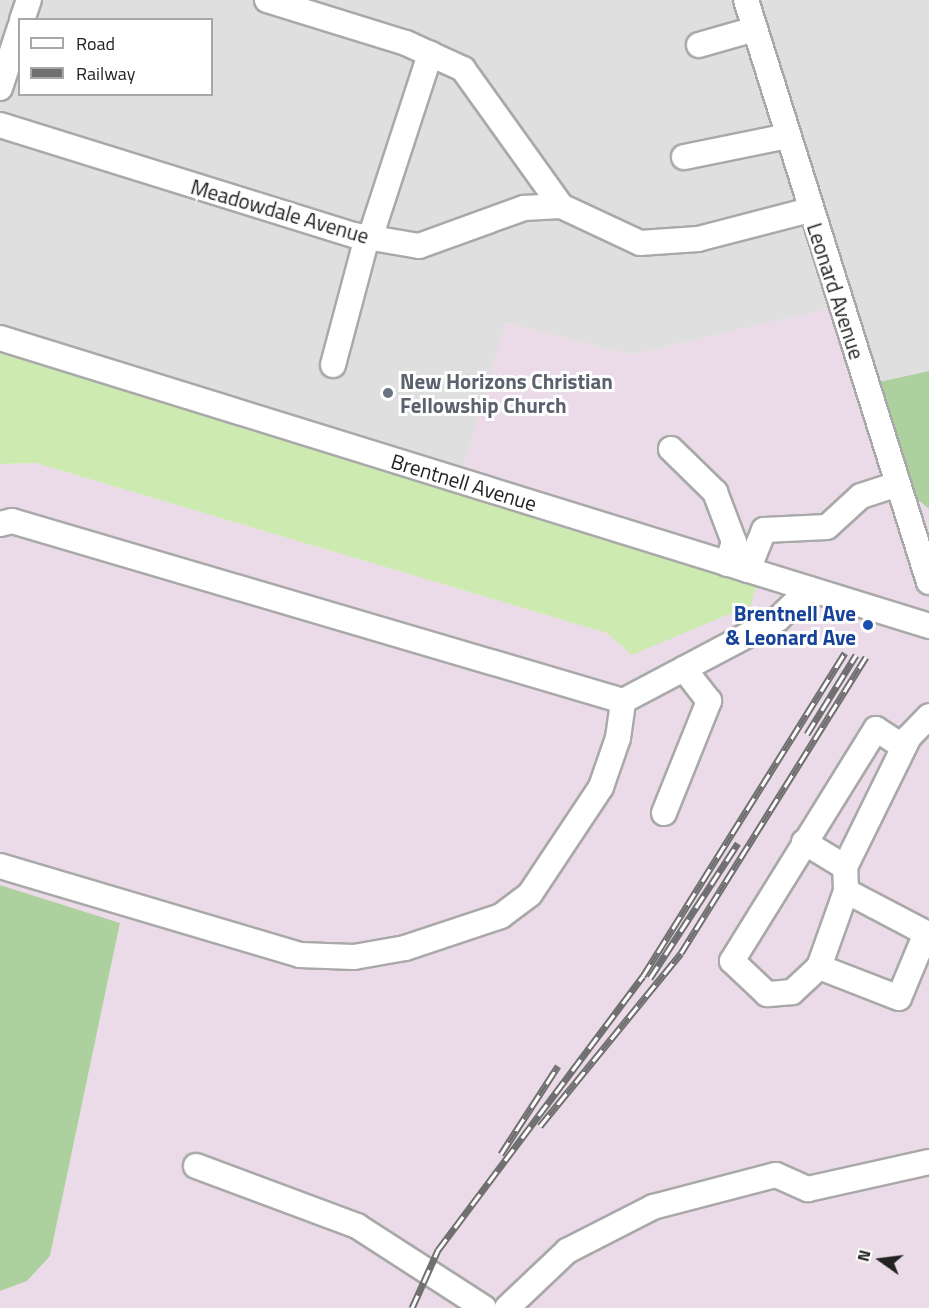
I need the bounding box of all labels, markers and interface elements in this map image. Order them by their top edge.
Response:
legend [18,18,213,96]
text: Road [76,30,115,57]
text: Railway [76,60,135,87]
street label: Meadowdale Avenue [188,174,372,248]
street label: Leonard Avenue [802,220,870,362]
place label: New Horizons Christian Fellowship Church [400,368,613,418]
marker: New Horizons Christian Fellowship Church [381,386,395,400]
street label: Brentnell Avenue [388,448,540,516]
place label: Brentnell Ave & Leonard Ave [725,600,856,650]
marker: Brentnell Ave & Leonard Ave [861,618,875,632]
north arrow [851,1230,911,1290]
text: N [851,1247,877,1264]

